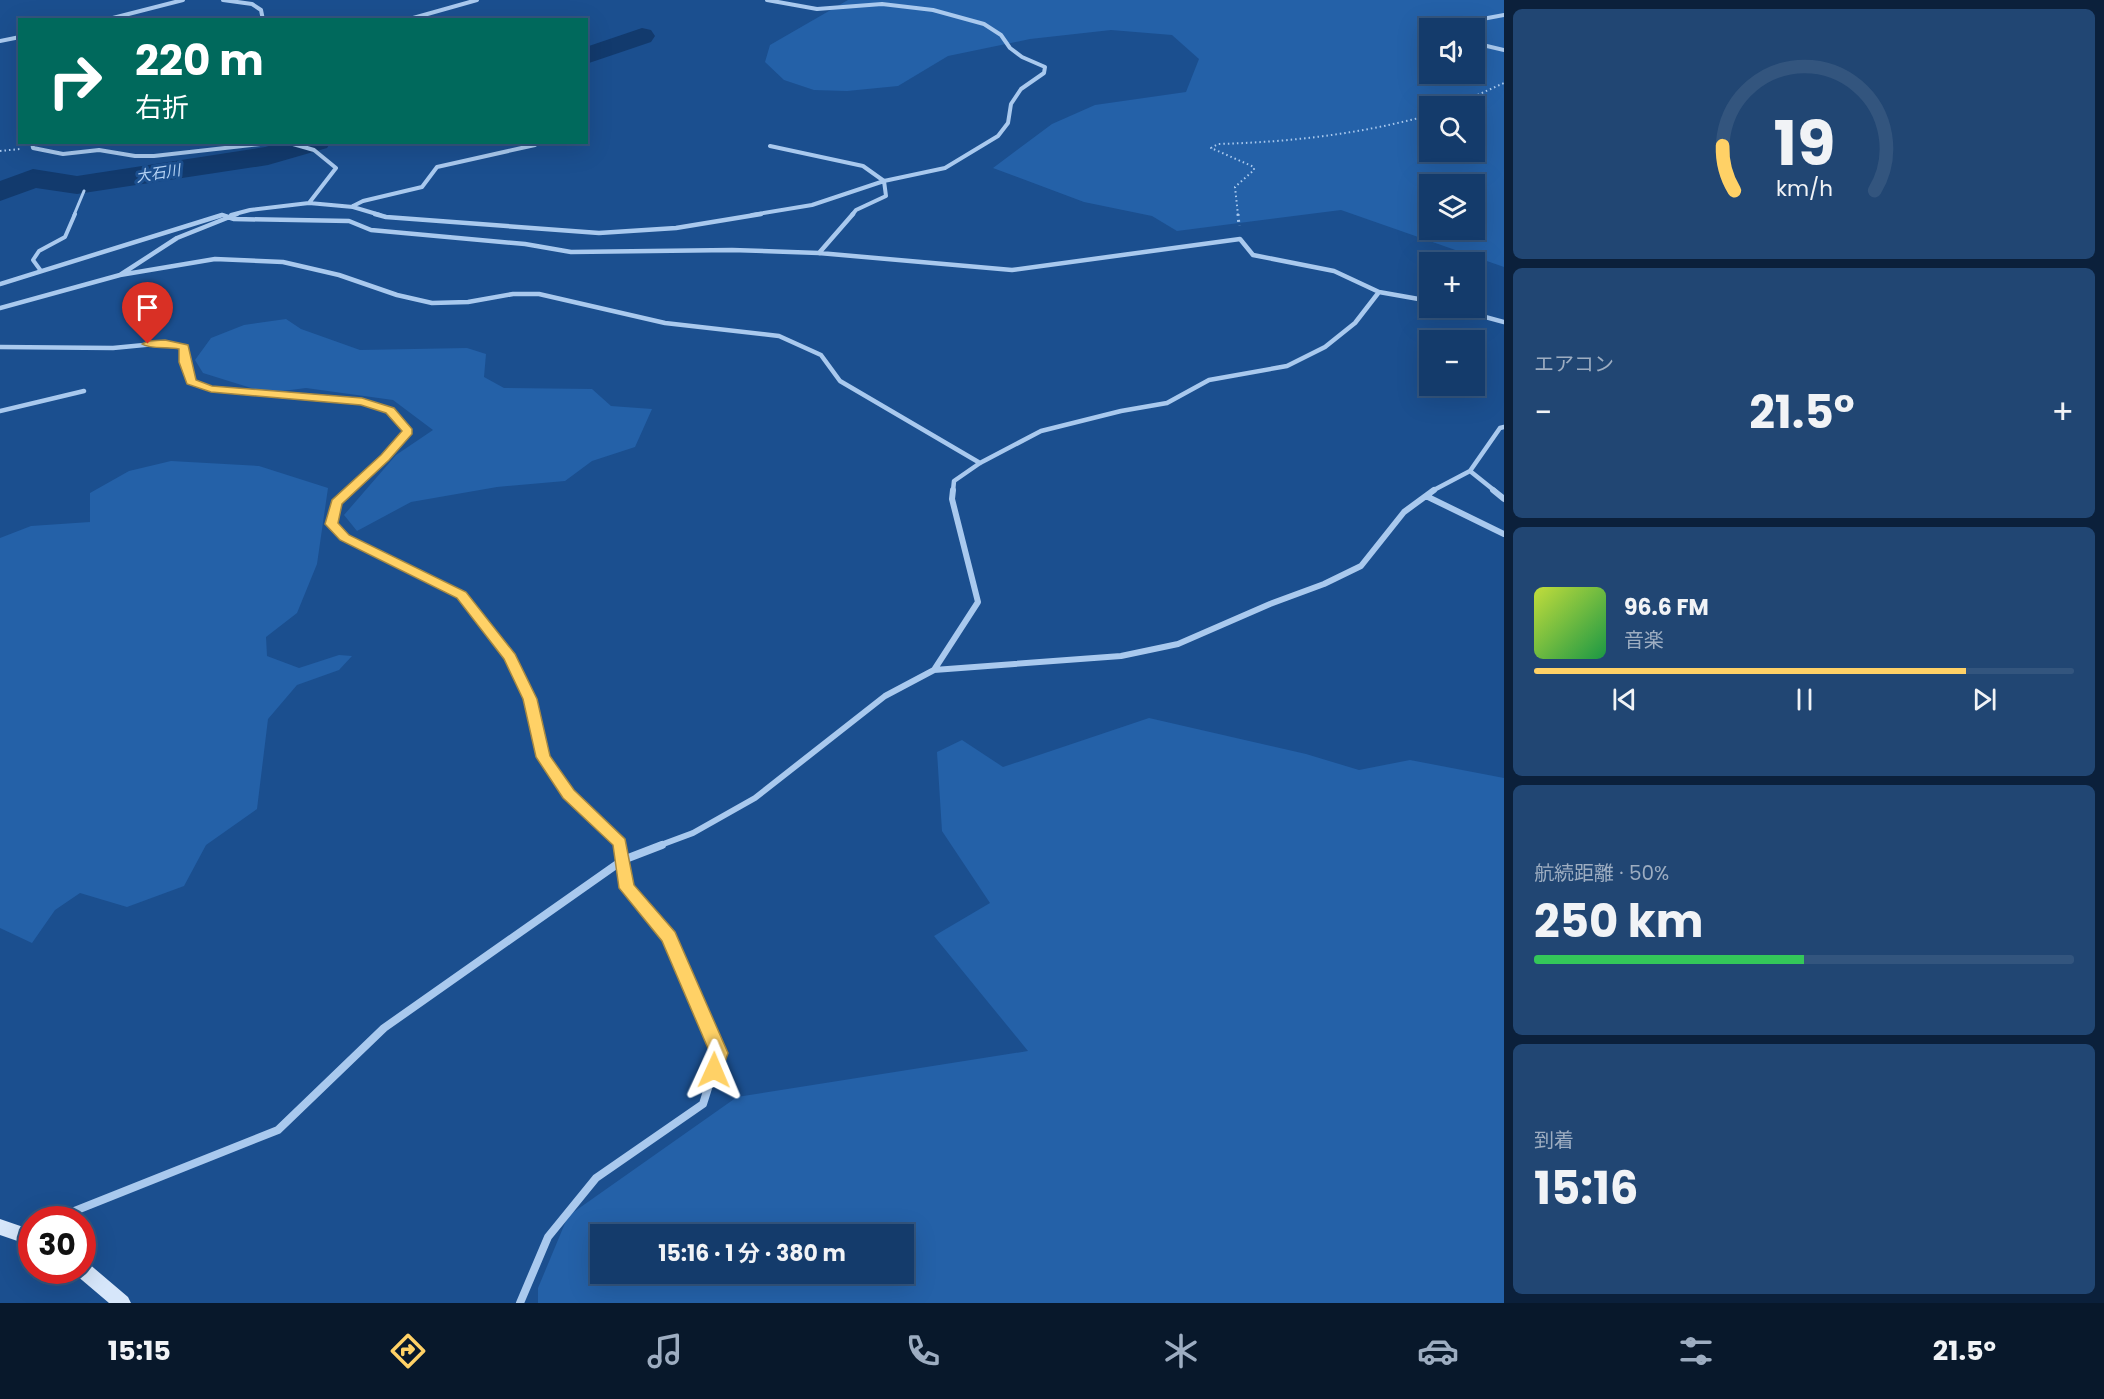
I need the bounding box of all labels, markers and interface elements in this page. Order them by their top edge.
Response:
map controls [1419,18,1485,396]
button: sound [1419,18,1485,84]
text: 220 m [135,31,264,90]
icon: right [36,42,114,120]
text: 右折 [135,89,189,126]
button: search [1419,96,1485,162]
text: 19 [1773,99,1835,187]
water label: 大石川 [134,159,184,187]
text: km/h [1775,173,1833,204]
button: layers [1419,174,1485,240]
button: + [1419,252,1485,318]
pin [122,282,173,344]
icon: arrive [131,291,164,324]
button: − [1419,330,1485,396]
text: エアコン [1534,350,1614,378]
text: 21.5° [1749,381,1855,444]
text: − [1534,389,1552,436]
text: + [2051,389,2074,436]
text: 96.6 FM [1624,592,1709,623]
text: 音楽 [1624,626,1664,654]
icon: previous [1608,683,1641,716]
icon: pause [1788,683,1821,716]
icon: next [1968,683,2001,716]
text: 航続距離 · 50% [1534,859,1669,887]
text: 250 km [1534,890,1703,953]
position arrow [682,1038,746,1102]
text: 到着 [1534,1126,1574,1154]
text: 15:16 [1534,1157,1639,1220]
speed limit sign: 30 [18,1206,96,1284]
text: 15:16 · 1 分 · 380 m [658,1238,846,1269]
icon: directions [387,1330,429,1372]
icon: music [644,1330,686,1372]
icon: phone [902,1330,944,1372]
icon: climate [1160,1330,1202,1372]
icon: car [1417,1330,1459,1372]
icon: filters [1675,1330,1717,1372]
text: 15:15 [108,1332,171,1369]
text: 21.5° [1933,1332,1996,1369]

